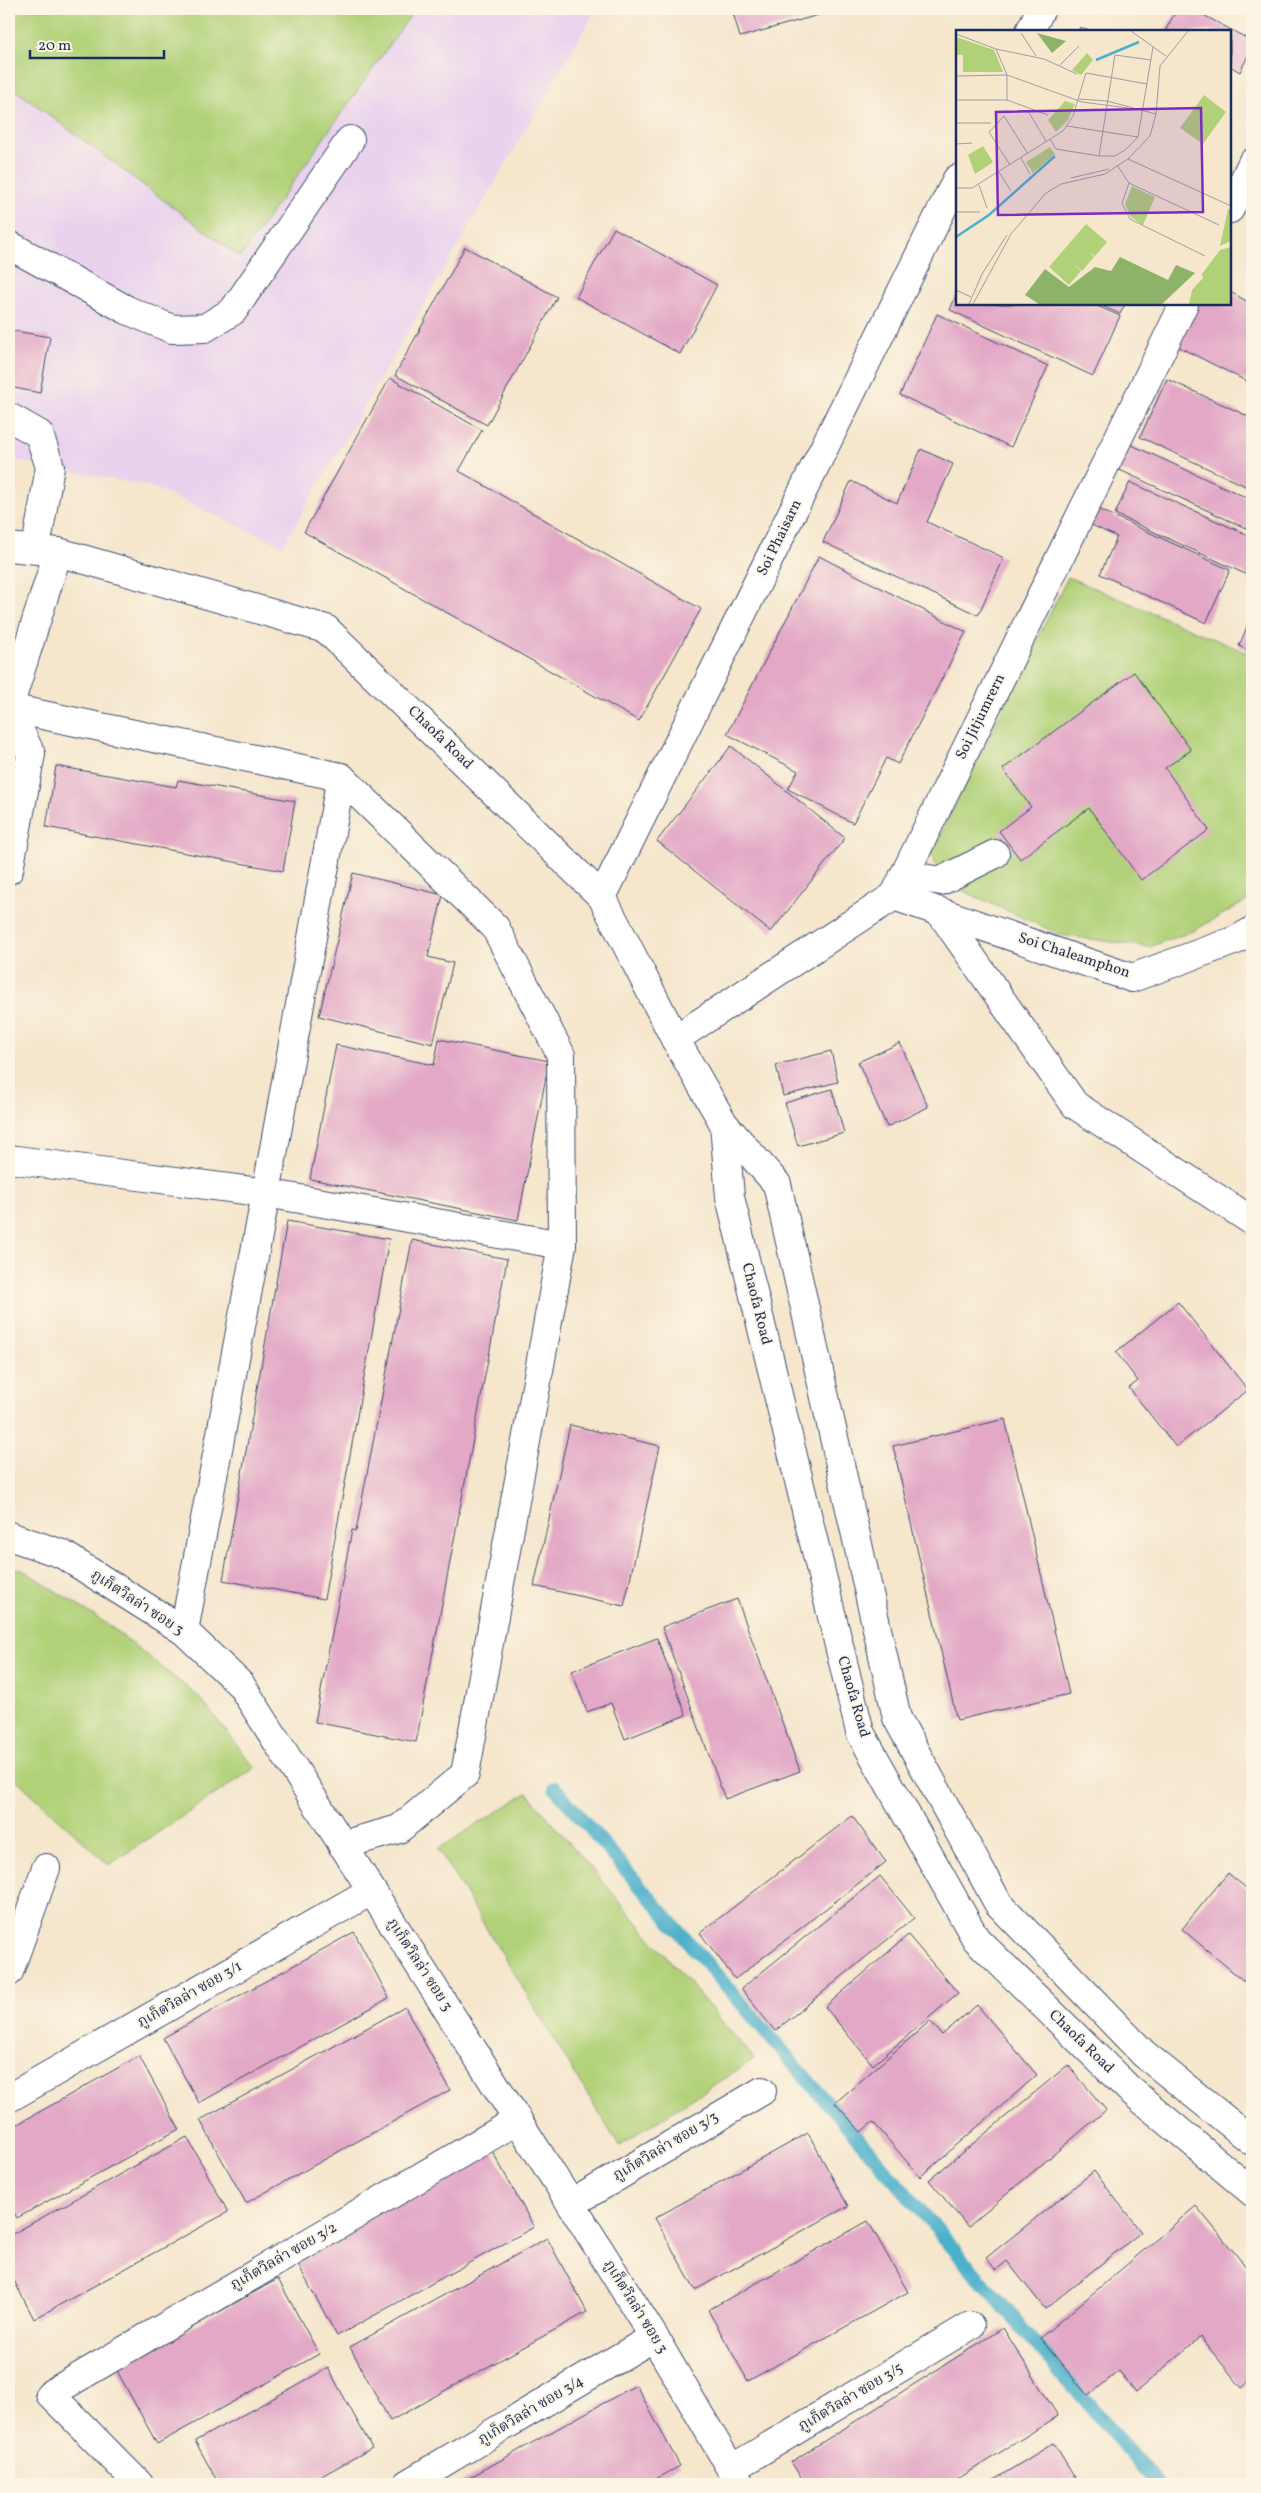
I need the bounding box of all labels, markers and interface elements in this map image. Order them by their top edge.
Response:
scale bar [30,28,164,60]
inset map [956,30,1231,305]
text: 20 m [38,36,71,57]
street label: Soi Phaisarn [752,496,808,580]
street label: Soi Jitjumrern [951,671,1011,763]
street label: Chaofa Road [403,701,477,775]
street label: Soi Chaleamphon [1015,928,1133,984]
street label: Chaofa Road [736,1261,776,1347]
street label: ภูเก็ตวิลล่า ซอย 3 [86,1565,188,1641]
street label: Chaofa Road [831,1654,875,1740]
street label: ภูเก็ตวิลล่า ซอย 3 [381,1914,457,2016]
street label: ภูเก็ตวิลล่า ซอย 3/1 [134,1956,246,2034]
street label: Chaofa Road [1044,2005,1118,2079]
street label: ภูเก็ตวิลล่า ซอย 3/3 [609,2107,723,2187]
street label: ภูเก็ตวิลล่า ซอย 3/2 [227,2218,341,2296]
street label: ภูเก็ตวิลล่า ซอย 3 [598,2256,672,2358]
street label: ภูเก็ตวิลล่า ซอย 3/5 [795,2358,907,2438]
street label: ภูเก็ตวิลล่า ซอย 3/4 [474,2371,588,2451]

